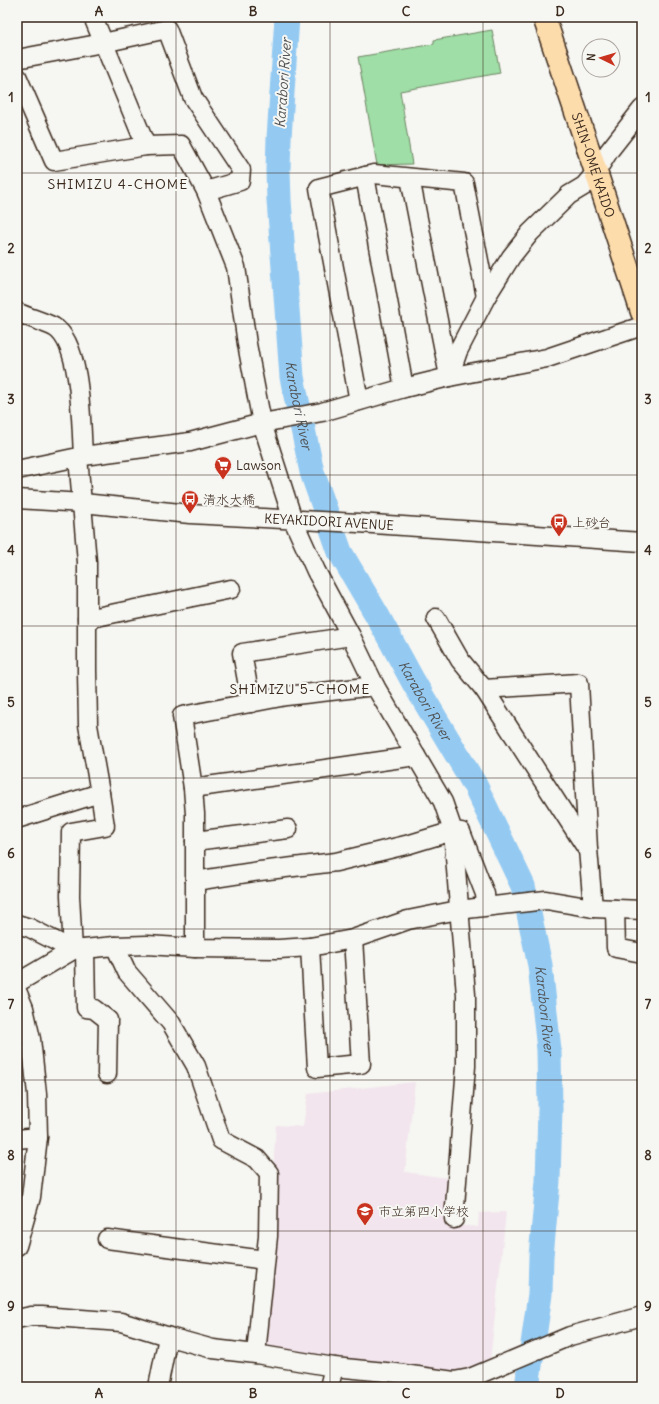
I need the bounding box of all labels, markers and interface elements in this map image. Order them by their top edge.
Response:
text: A [95,3,104,20]
text: B [249,3,258,20]
text: C [402,3,411,20]
text: D [555,3,565,20]
water label: Karabori River [271,35,295,129]
north arrow [581,38,621,78]
text: N [584,53,598,62]
text: 1 [8,89,14,106]
text: 1 [645,89,651,106]
street label: SHIN-OME KAIDO [568,110,618,220]
district label: SHIMIZU 4-CHOME [48,175,188,193]
text: 2 [7,240,15,257]
text: 2 [644,240,652,257]
water label: Karabori River [282,361,317,454]
text: 3 [7,391,15,408]
text: 3 [644,391,652,408]
supermarket icon: Lawson [213,455,233,480]
place label: Lawson [236,457,282,474]
bus stop icon: 清水大橋 [180,489,200,514]
place label: 清水大橋 [203,491,255,508]
street label: KEYAKIDORI AVENUE [264,510,395,534]
bus stop icon: 上砂台 [549,512,569,537]
place label: 上砂台 [572,514,611,531]
text: 4 [7,542,15,559]
text: 4 [644,542,652,559]
water label: Karabori River [395,658,457,746]
district label: SHIMIZU 5-CHOME [230,680,370,698]
text: 5 [7,694,15,711]
text: 5 [644,694,652,711]
text: 6 [7,845,15,862]
text: 6 [644,845,652,862]
water label: Karabori River [531,964,558,1057]
text: 7 [8,996,15,1013]
text: 7 [645,996,652,1013]
text: 8 [7,1147,15,1164]
text: 8 [644,1147,652,1164]
school or university icon: 市立第四小学校 [355,1201,375,1226]
place label: 市立第四小学校 [378,1203,469,1220]
text: 9 [7,1298,15,1315]
text: 9 [644,1298,652,1315]
text: A [95,1385,104,1402]
text: B [249,1385,258,1402]
text: C [402,1385,411,1402]
text: D [555,1385,565,1402]

